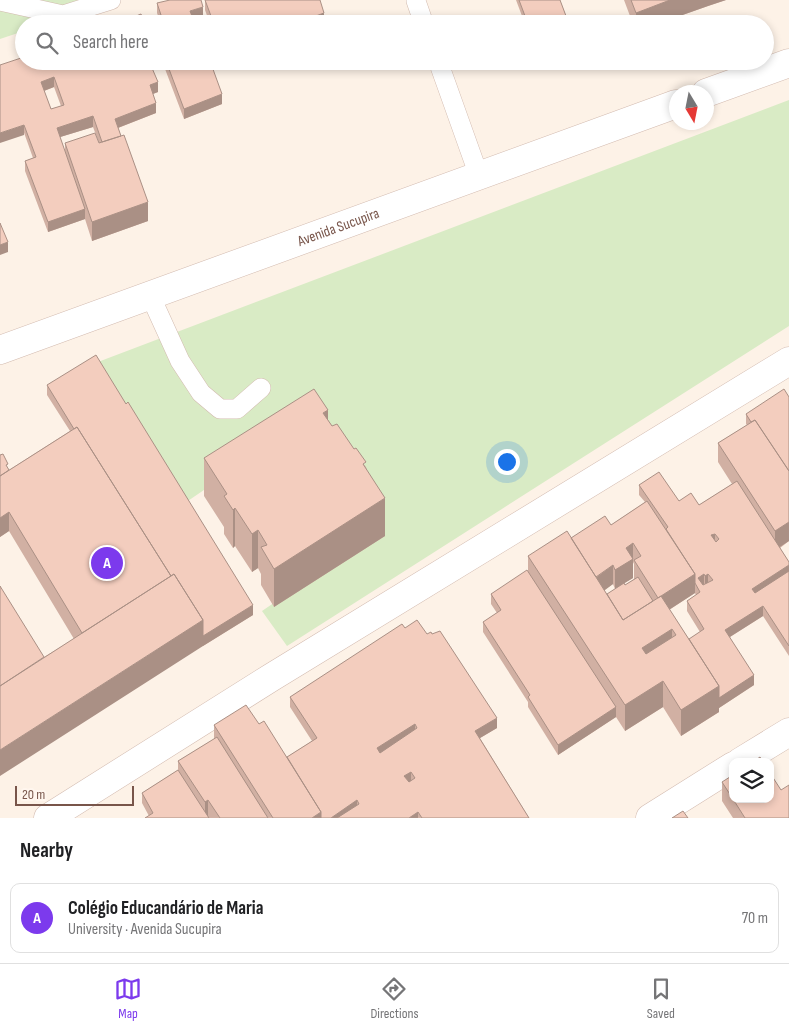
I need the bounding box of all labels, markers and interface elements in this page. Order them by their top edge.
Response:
search box [15,15,774,70]
icon: search [33,29,61,57]
text: Search here [73,31,149,54]
north arrow [669,85,714,130]
street label: Avenida Sucupira [294,204,382,251]
your location [494,449,520,475]
pin: A [91,544,123,582]
map controls [729,758,774,803]
button: layers [729,758,774,803]
scale bar [15,783,134,806]
text: 20 m [22,786,45,803]
text: Nearby [20,838,73,863]
text: Colégio Educandário de Maria [68,897,263,920]
text: A [33,909,41,928]
text: 70 m [742,909,768,928]
text: University · Avenida Sucupira [68,920,222,939]
tab: Map [114,975,142,1022]
tab: Directions [370,975,419,1022]
tab: Saved [647,975,675,1022]

